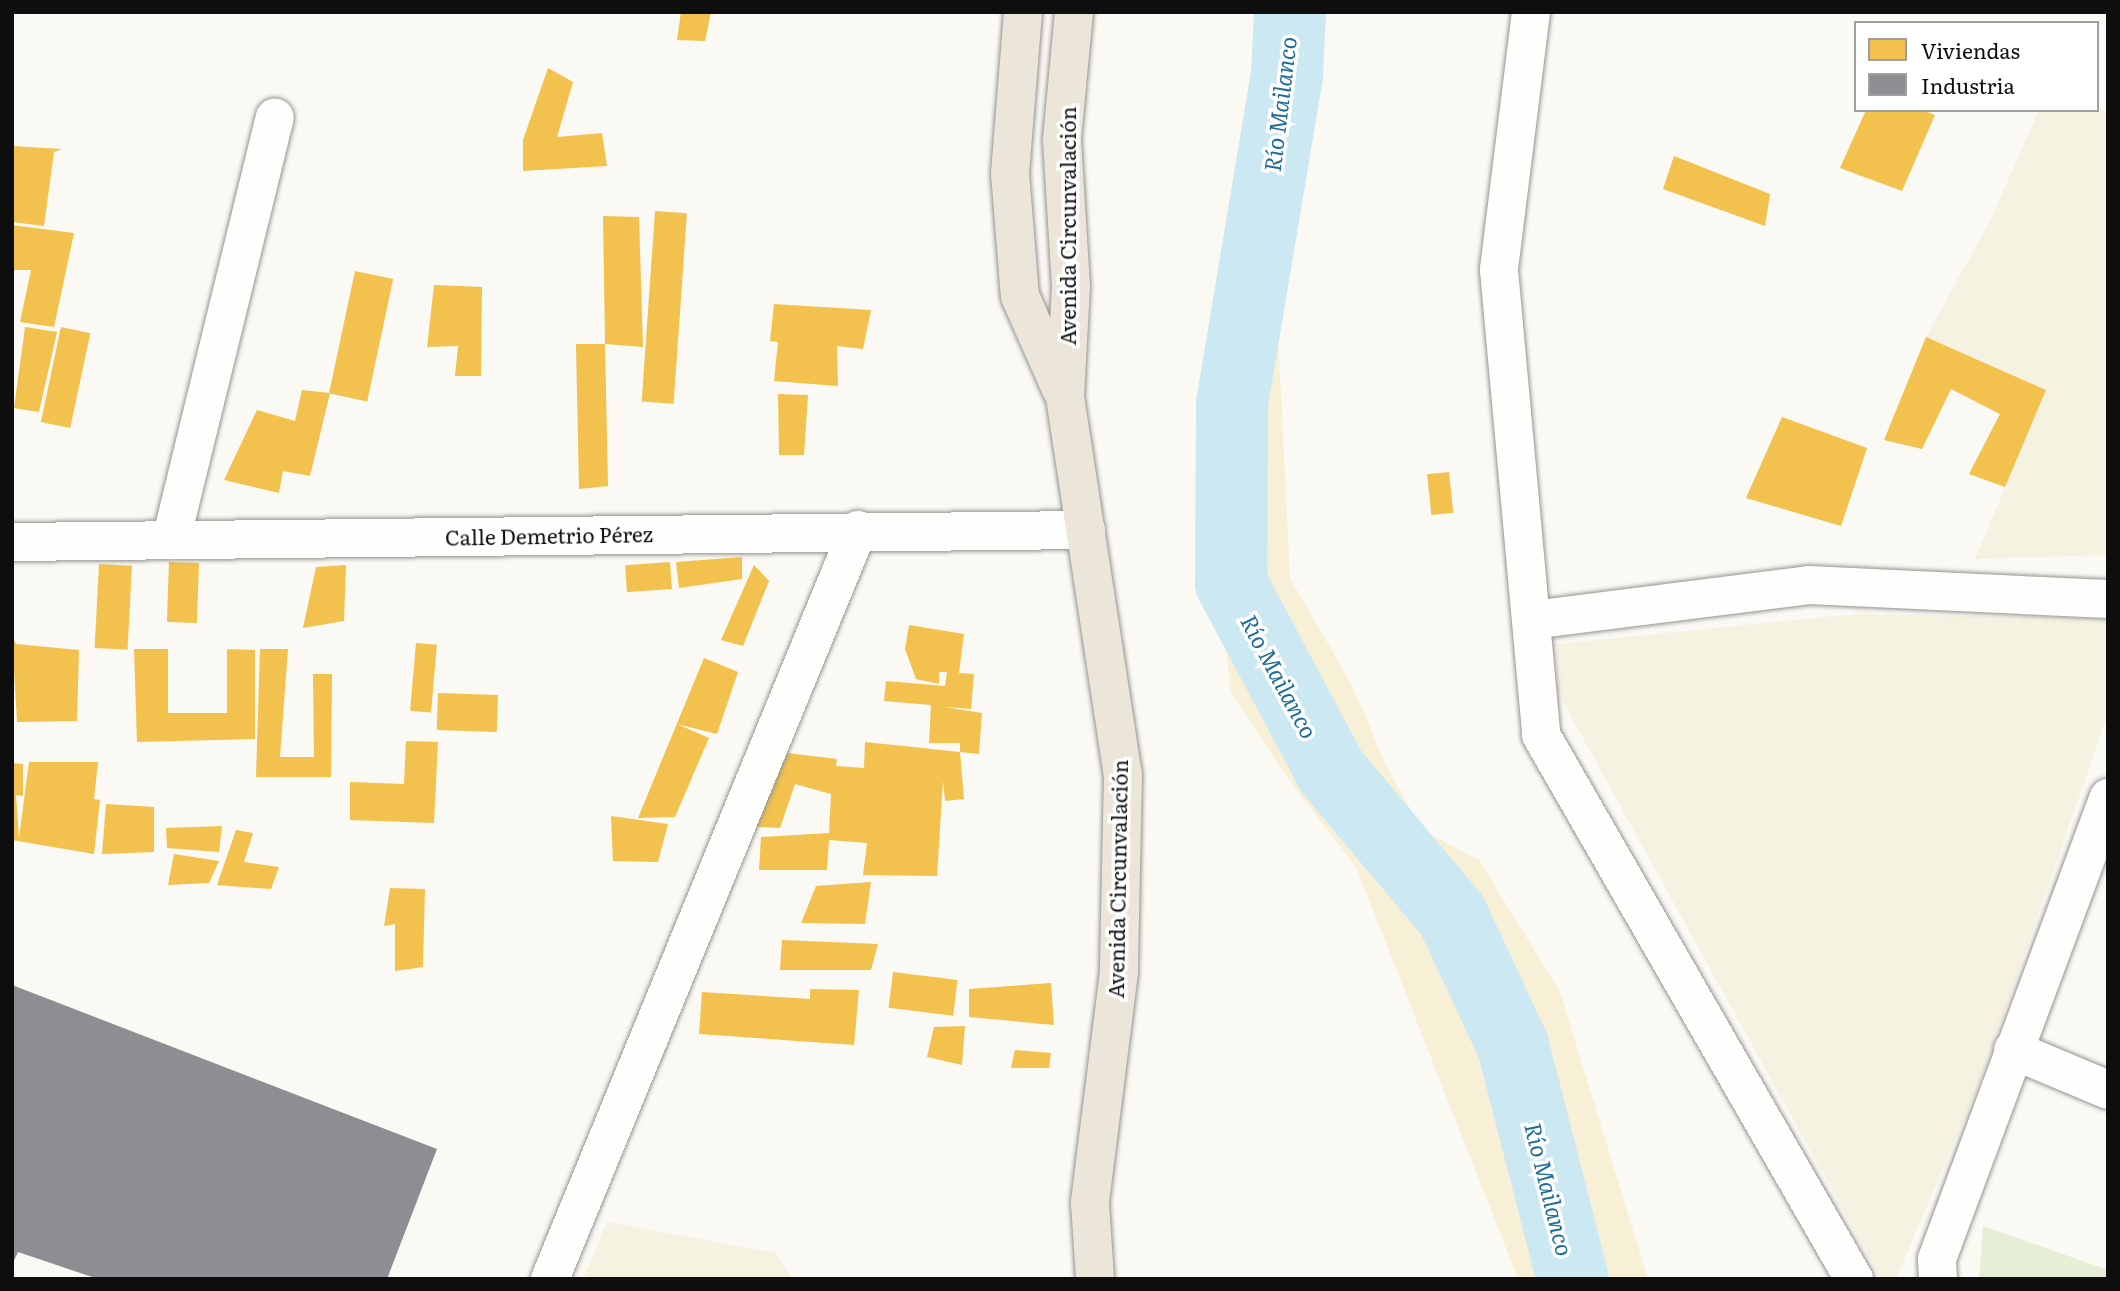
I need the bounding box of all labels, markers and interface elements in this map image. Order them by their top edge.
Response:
legend [1854,21,2099,112]
text: Viviendas [1921,34,2020,65]
water label: Río Mailanco [1257,35,1301,173]
text: Industria [1921,69,2015,100]
street label: Avenida Circunvalación [1054,107,1080,345]
street label: Calle Demetrio Pérez [445,521,653,549]
water label: Río Mailanco [1236,609,1324,743]
street label: Avenida Circunvalación [1102,759,1132,999]
water label: Río Mailanco [1520,1120,1580,1258]

